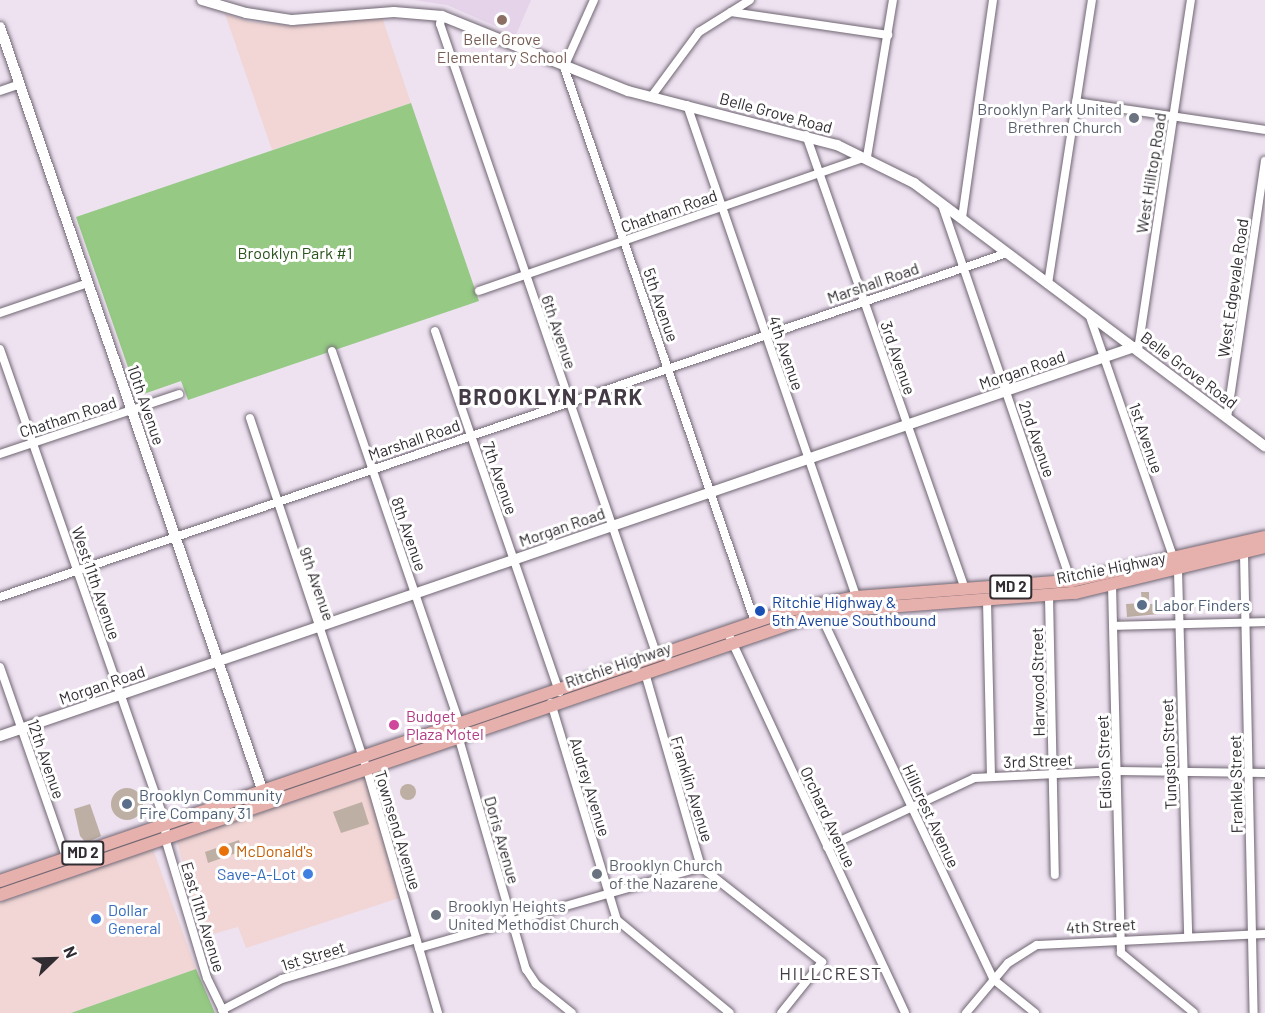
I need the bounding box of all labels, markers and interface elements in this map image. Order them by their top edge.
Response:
marker: Belle Grove Elementary School [495,13,509,27]
place label: Belle Grove Elementary School [437,29,567,67]
street label: Belle Grove Road [717,89,835,137]
place label: Brooklyn Park United Brethren Church [977,99,1122,137]
marker: Brooklyn Park United Brethren Church [1127,111,1141,125]
street label: West Hilltop Road [1132,111,1170,235]
street label: Chatham Road [618,186,720,236]
street label: West Edgevale Road [1214,217,1252,359]
park label: Brooklyn Park #1 [238,243,352,263]
street label: Marshall Road [825,258,921,308]
street label: 5th Avenue [639,266,683,344]
street label: 6th Avenue [537,293,581,371]
street label: 4th Avenue [764,313,808,393]
street label: 3rd Avenue [876,319,920,397]
street label: Belle Grove Road [1137,327,1241,413]
street label: Morgan Road [976,346,1068,394]
street label: 10th Avenue [123,363,169,447]
district label: BROOKLYN PARK [458,384,644,410]
street label: Chatham Road [17,392,119,442]
street label: 2nd Avenue [1015,398,1059,480]
street label: 1st Avenue [1125,400,1167,476]
street label: Marshall Road [366,415,462,465]
street label: 7th Avenue [479,439,521,517]
street label: 8th Avenue [387,495,431,573]
street label: Morgan Road [516,503,608,551]
street label: West 11th Avenue [68,524,124,642]
street label: 9th Avenue [295,545,339,623]
street label: Ritchie Highway [1055,548,1167,588]
road number: MD 2 [988,575,1034,599]
place label: Ritchie Highway & 5th Avenue Southbound [772,592,936,630]
place label: Labor Finders [1154,595,1250,615]
marker: Labor Finders [1135,598,1149,612]
marker: Ritchie Highway & 5th Avenue Southbound [753,604,767,618]
street label: Harwood Street [1027,627,1049,737]
street label: Ritchie Highway [563,638,673,692]
street label: Morgan Road [56,661,148,709]
street label: Tungston Street [1157,698,1181,810]
place label: Budget Plaza Motel [406,706,484,744]
street label: Edison Street [1093,714,1115,810]
street label: 12th Avenue [23,717,69,801]
marker: Budget Plaza Motel [387,718,401,732]
street label: Franklin Avenue [667,734,717,844]
street label: Audrey Avenue [566,735,614,839]
street label: Frankle Street [1226,735,1246,833]
street label: 3rd Street [1003,750,1073,772]
street label: Hillcrest Avenue [899,761,963,871]
street label: Orchard Avenue [796,763,860,871]
street label: Townsend Avenue [371,768,425,892]
place label: Brooklyn Community Fire Company 31 [139,785,282,823]
street label: Doris Avenue [480,794,524,886]
marker: Brooklyn Community Fire Company 31 [120,797,134,811]
road number: MD 2 [60,841,106,865]
place label: McDonald's [236,841,313,861]
marker: McDonald's [217,844,231,858]
place label: Brooklyn Church of the Nazarene [609,855,723,893]
street label: East 11th Avenue [177,860,229,974]
place label: Save-A-Lot [217,864,296,884]
marker: Save-A-Lot [301,867,315,881]
marker: Brooklyn Church of the Nazarene [590,867,604,881]
place label: Brooklyn Heights United Methodist Church [448,896,619,934]
place label: Dollar General [108,900,161,938]
marker: Brooklyn Heights United Methodist Church [429,908,443,922]
marker: Dollar General [89,912,103,926]
street label: 4th Street [1065,915,1137,937]
north arrow [24,929,84,989]
street label: 1st Street [279,937,347,975]
text: N [60,943,82,960]
district label: HILLCREST [779,962,883,984]

